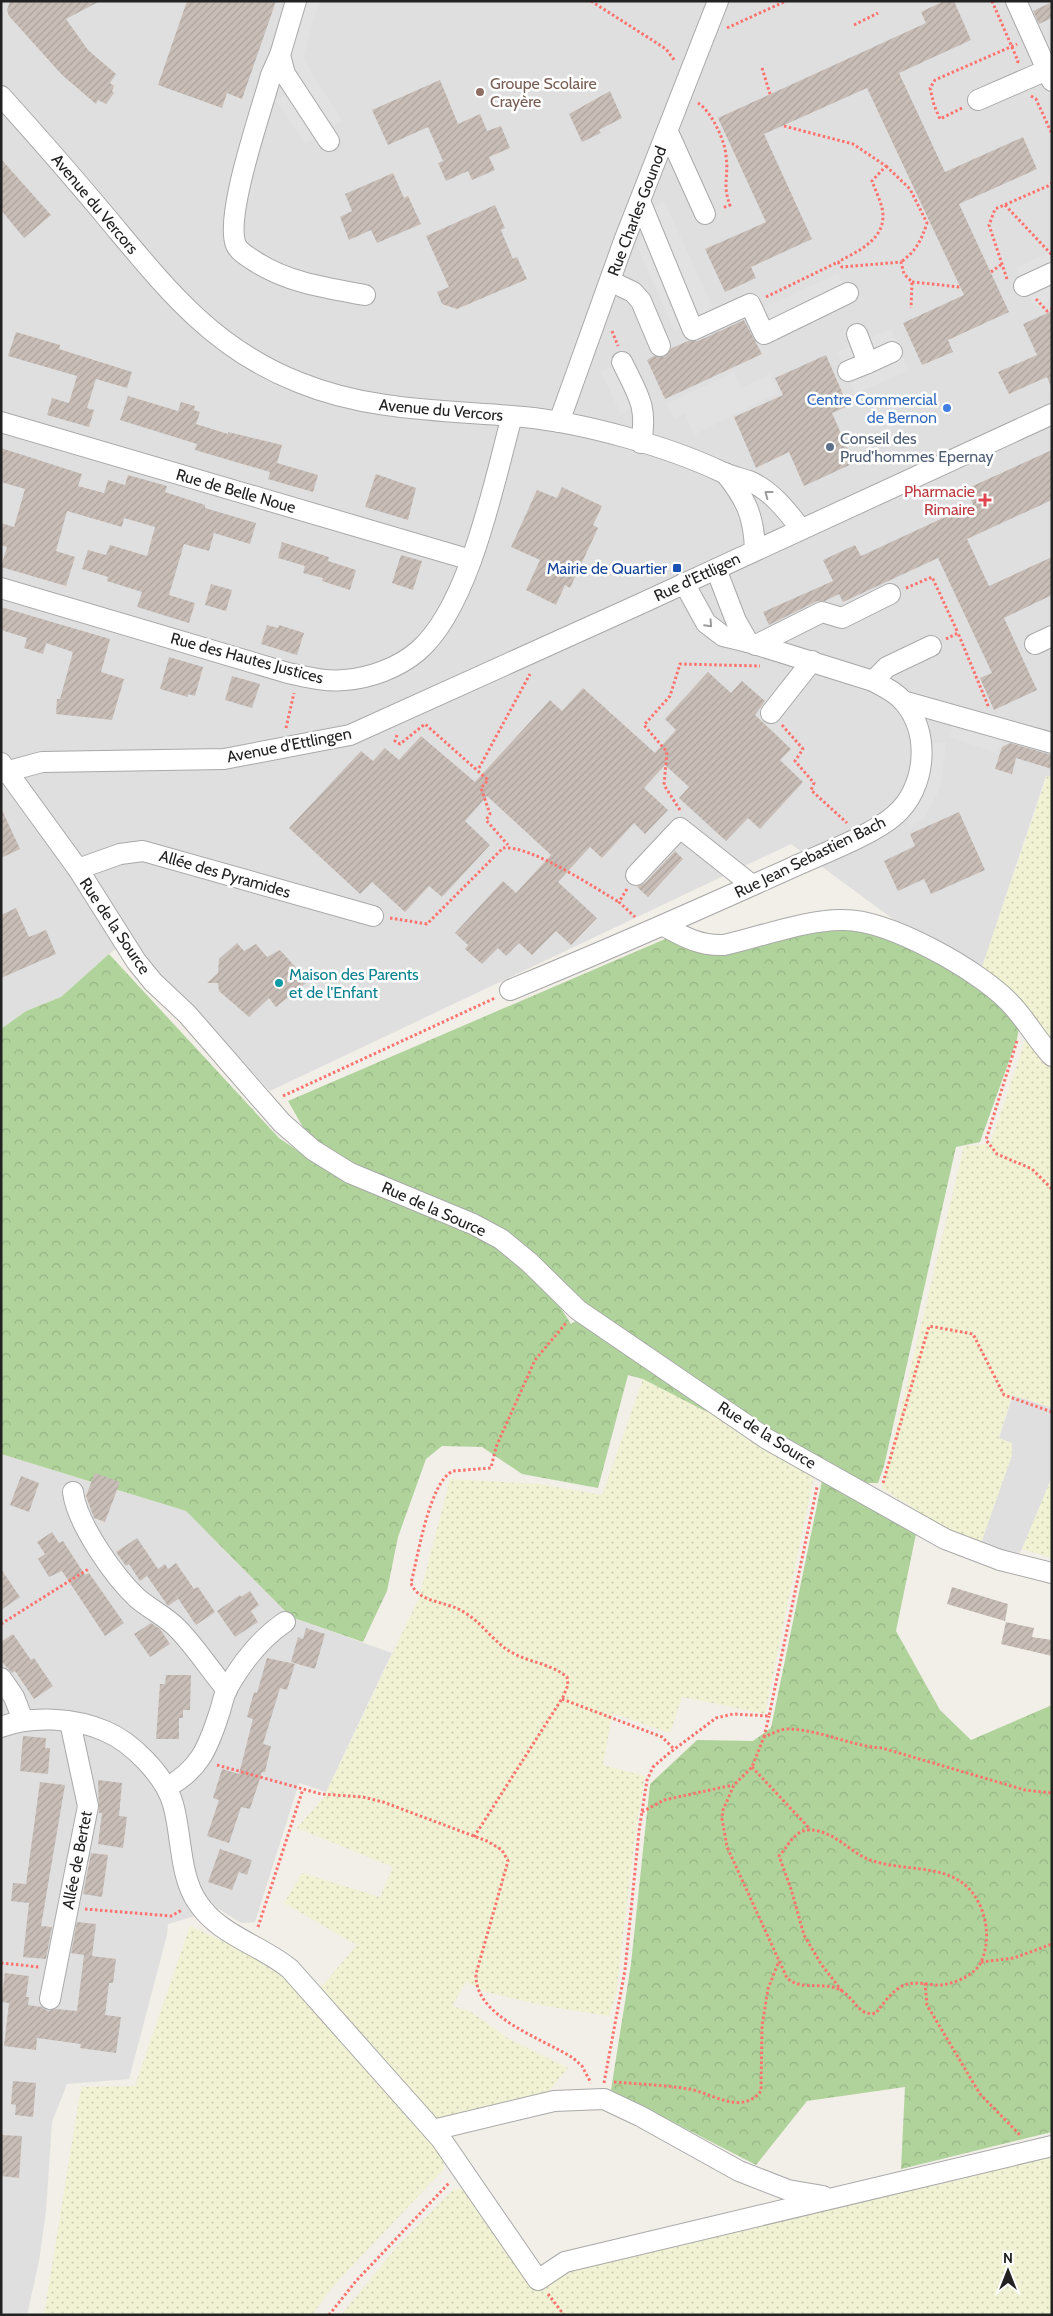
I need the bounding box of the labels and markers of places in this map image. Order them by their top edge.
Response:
place label: Groupe Scolaire Crayère [490,74,597,111]
marker: Groupe Scolaire Crayère [474,86,486,98]
place label: Centre Commercial de Bernon [807,390,937,427]
marker: Centre Commercial de Bernon [941,402,953,414]
place label: Conseil des Prud’hommes Epernay [840,429,994,466]
marker: Conseil des Prud’hommes Epernay [824,441,836,453]
place label: Pharmacie Rimaire [904,482,975,519]
marker: Pharmacie Rimaire [979,494,991,506]
place label: Mairie de Quartier [547,559,668,578]
marker: Mairie de Quartier [671,562,683,574]
place label: Maison des Parents et de l'Enfant [289,965,419,1002]
marker: Maison des Parents et de l'Enfant [273,977,285,989]

